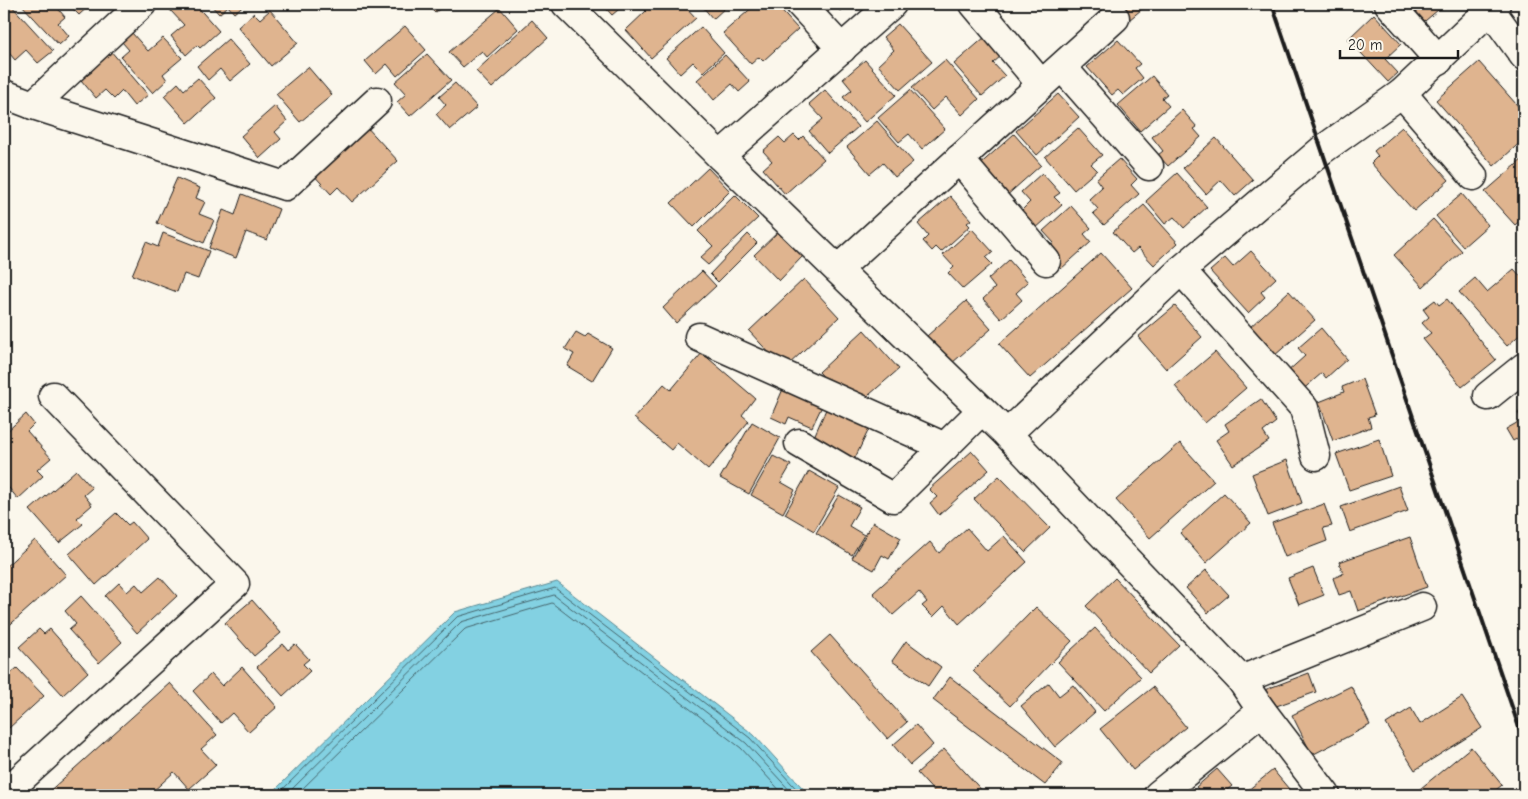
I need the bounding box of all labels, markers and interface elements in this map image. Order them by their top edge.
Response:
scale bar [1340,28,1458,60]
text: 20 m [1348,36,1382,54]

